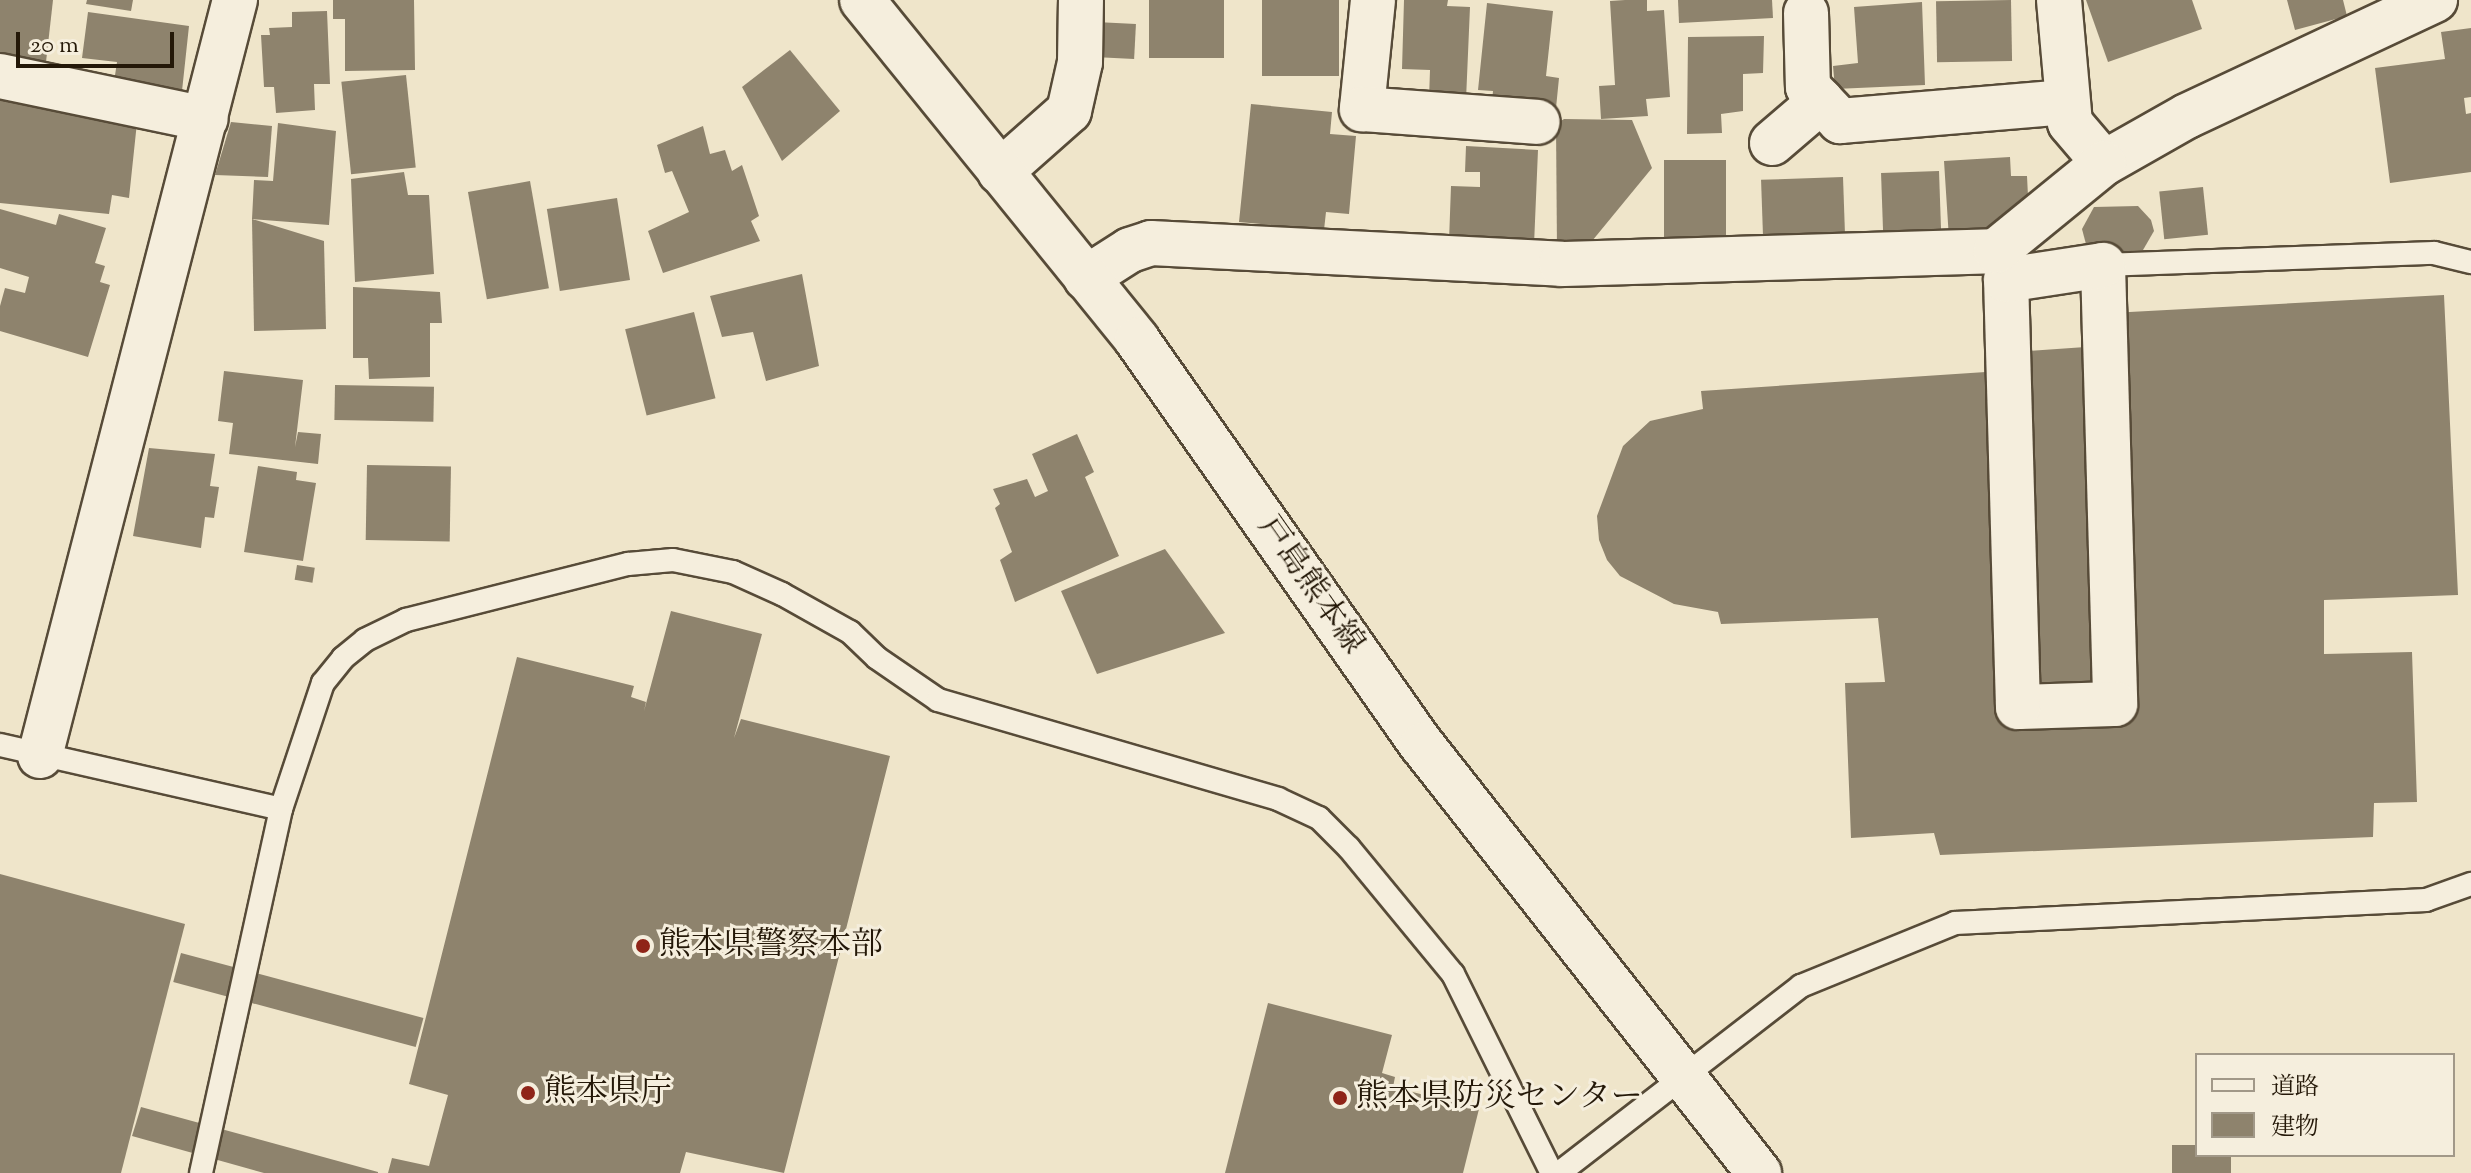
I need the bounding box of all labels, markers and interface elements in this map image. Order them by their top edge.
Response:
scale bar [20,16,178,66]
text: 20 m [30,29,79,63]
street label: 戸島熊本線 [1248,509,1372,663]
place label: 熊本県警察本部 [659,927,883,965]
marker: 熊本県警察本部 [634,937,652,955]
legend [2195,1053,2455,1157]
text: 道路 [2271,1071,2319,1105]
place label: 熊本県庁 [544,1074,672,1112]
place label: 熊本県防災センター [1356,1079,1644,1117]
marker: 熊本県庁 [519,1084,537,1102]
marker: 熊本県防災センター [1331,1089,1349,1107]
text: 建物 [2271,1111,2319,1145]

